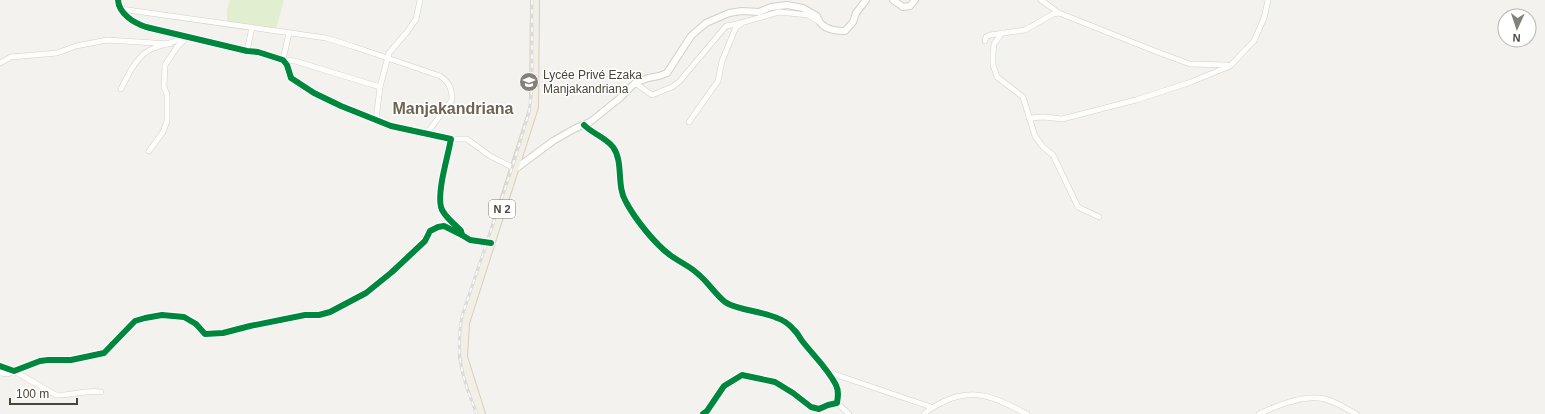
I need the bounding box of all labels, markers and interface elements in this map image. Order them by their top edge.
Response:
north arrow [1497,8,1537,48]
text: N [1512,32,1521,44]
place label: Lycée Privé Ezaka Manjakandriana [543,68,642,96]
school or university icon: Lycée Privé Ezaka Manjakandriana [518,71,540,93]
district label: Manjakandriana [393,100,514,117]
road number: N 2 [489,200,515,218]
scale bar [10,380,77,406]
text: 100 m [16,387,49,401]

